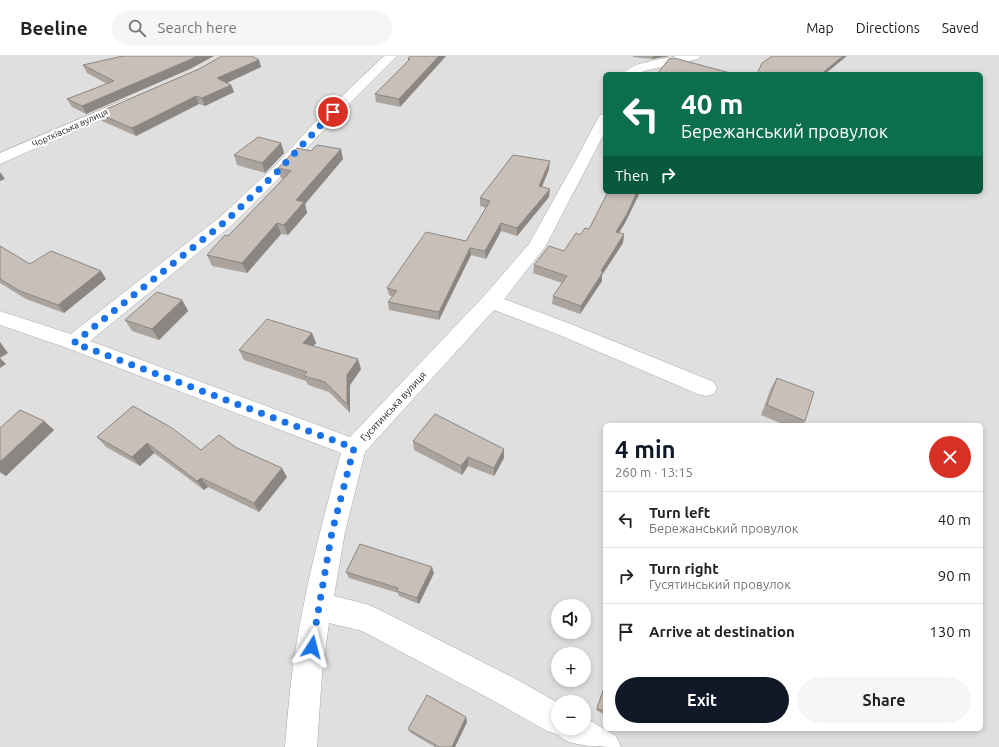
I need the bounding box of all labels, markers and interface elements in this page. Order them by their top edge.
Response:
search box [112,10,392,46]
text: Beeline [20,17,88,39]
icon: search [126,17,148,39]
text: Search here [158,19,237,36]
text: Map [806,20,834,36]
text: Directions [856,20,920,36]
text: Saved [942,20,979,36]
icon: left [615,88,667,140]
text: 40 m [681,88,743,119]
pin [316,95,350,129]
icon: arrive [322,101,344,123]
street label: Чортківська вулиця [31,107,110,149]
text: Бережанський провулок [681,121,888,141]
icon: right [657,164,679,186]
text: Then [615,167,649,184]
street label: Гусятинська вулиця [358,369,428,443]
text: 4 min [615,436,676,463]
button: close [929,436,971,478]
text: 260 m · 13:15 [615,465,693,479]
text: Turn left [649,504,710,521]
icon: left [615,509,637,531]
text: 40 m [938,511,971,528]
text: Бережанський провулок [649,521,799,535]
text: Turn right [649,560,719,577]
icon: right [615,565,637,587]
text: 90 m [938,567,971,584]
text: Гусятинський провулок [649,577,791,591]
map controls [551,599,591,735]
button: sound [551,599,591,639]
icon: arrive [615,621,637,643]
text: Arrive at destination [649,623,795,640]
text: 130 m [929,623,971,640]
position arrow [291,626,333,668]
button: + [551,647,591,687]
button: Exit [615,677,789,723]
button: Share [797,677,971,723]
button: − [551,695,591,735]

